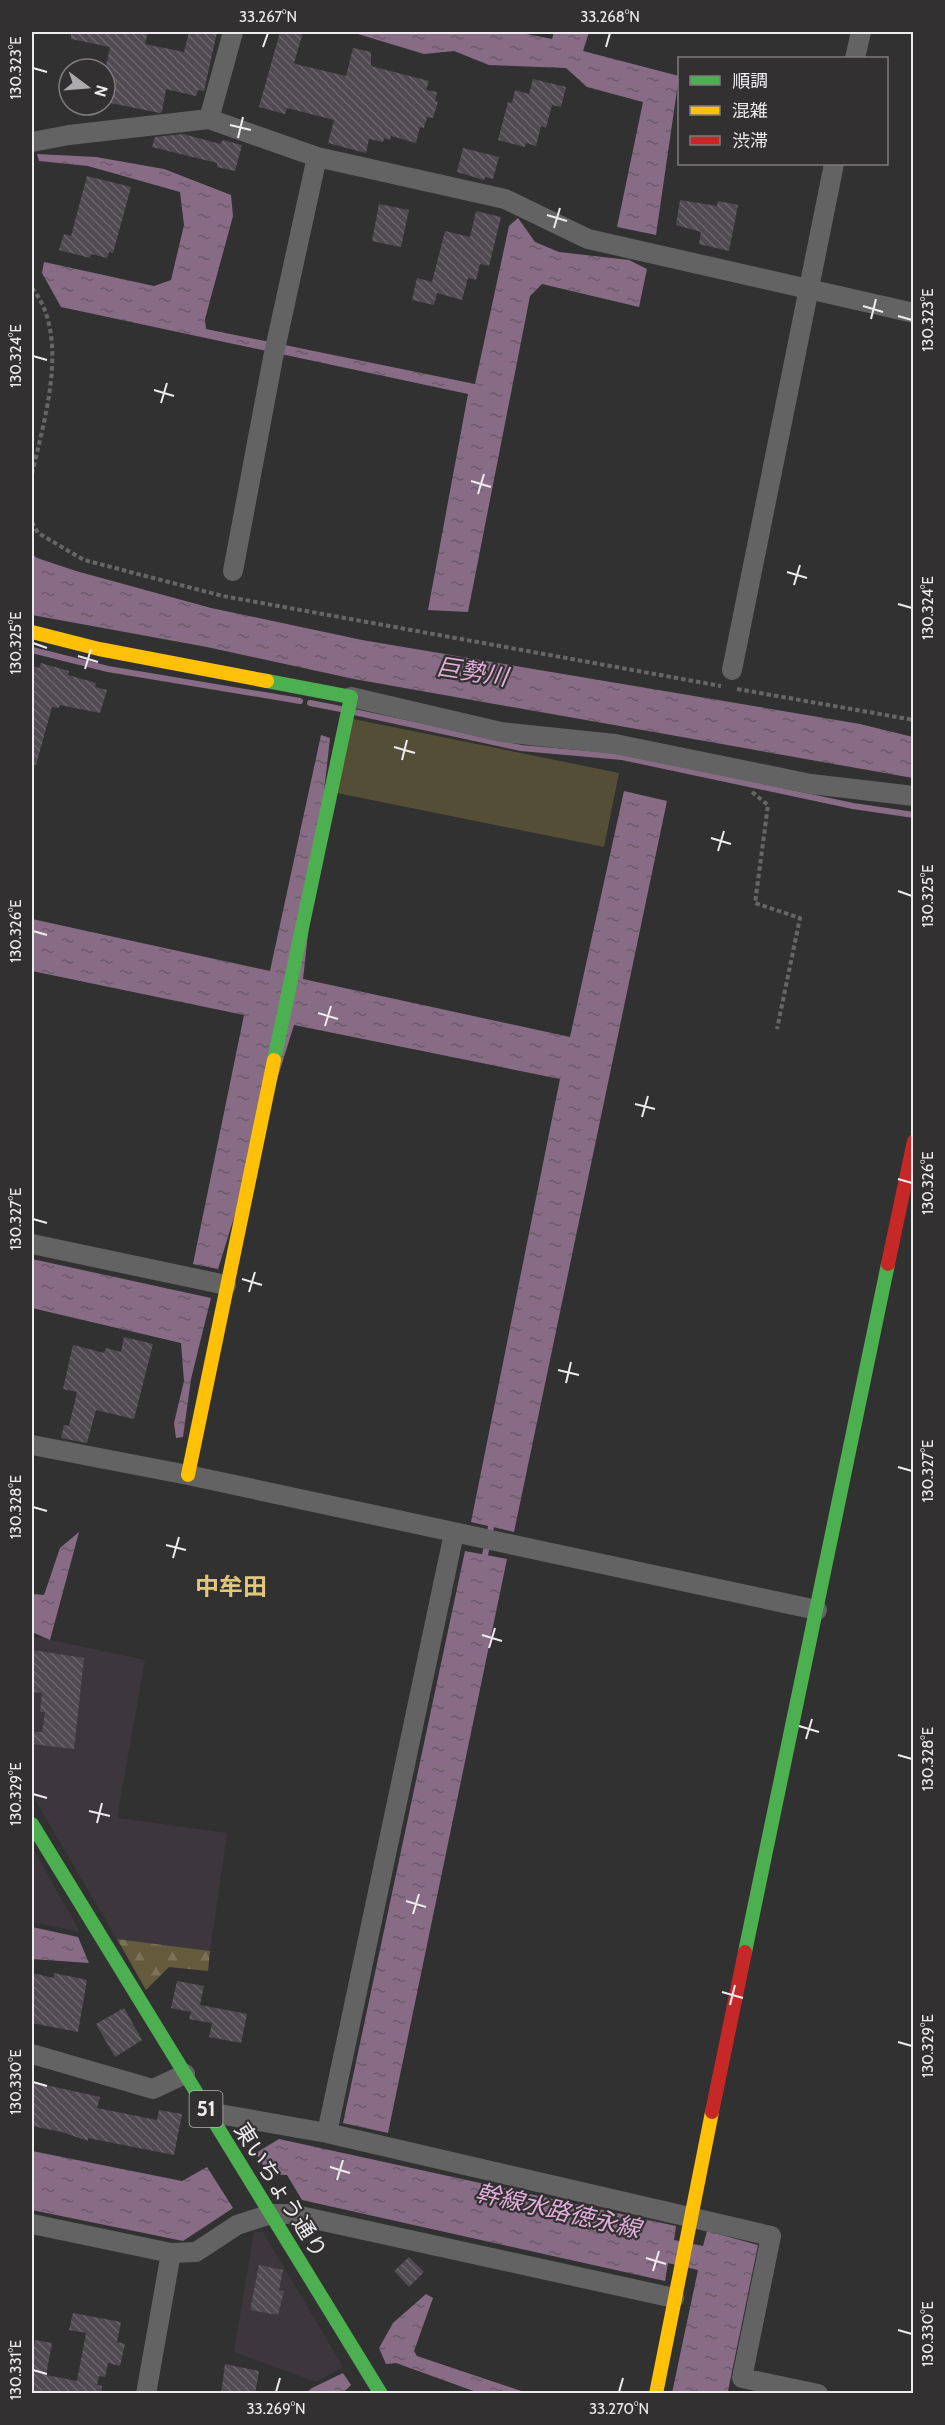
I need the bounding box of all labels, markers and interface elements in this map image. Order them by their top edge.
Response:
text: 33.267°N [239,8,297,26]
text: 33.268°N [580,8,640,26]
text: 130.323°E [7,36,25,100]
north arrow [57,57,117,117]
legend [678,57,888,165]
text: 順調 [732,70,768,92]
text: N [90,83,112,99]
text: 混雑 [732,100,768,122]
text: 渋滞 [732,130,768,152]
text: 130.323°E [919,288,937,352]
text: 130.324°E [7,324,25,388]
text: 130.324°E [919,576,937,640]
text: 130.325°E [7,611,25,675]
water label: 巨勢川 [434,652,513,692]
text: 130.325°E [919,864,937,928]
text: 130.326°E [7,899,25,963]
text: 130.326°E [919,1151,937,1215]
text: 130.327°E [7,1188,25,1250]
text: 130.327°E [919,1440,937,1502]
text: 130.328°E [7,1475,25,1539]
district label: 中牟田 [195,1572,267,1601]
text: 130.328°E [919,1727,937,1791]
text: 130.329°E [7,1762,25,1826]
text: 130.329°E [919,2014,937,2078]
text: 130.330°E [7,2049,25,2115]
road number: 51 [190,2091,222,2127]
street label: 東いちょう通り [228,2118,333,2263]
water label: 幹線水路徳永線 [473,2177,646,2244]
text: 130.330°E [919,2301,937,2367]
text: 130.331°E [7,2340,25,2400]
text: 33.269°N [246,2400,306,2418]
text: 33.270°N [589,2400,649,2418]

